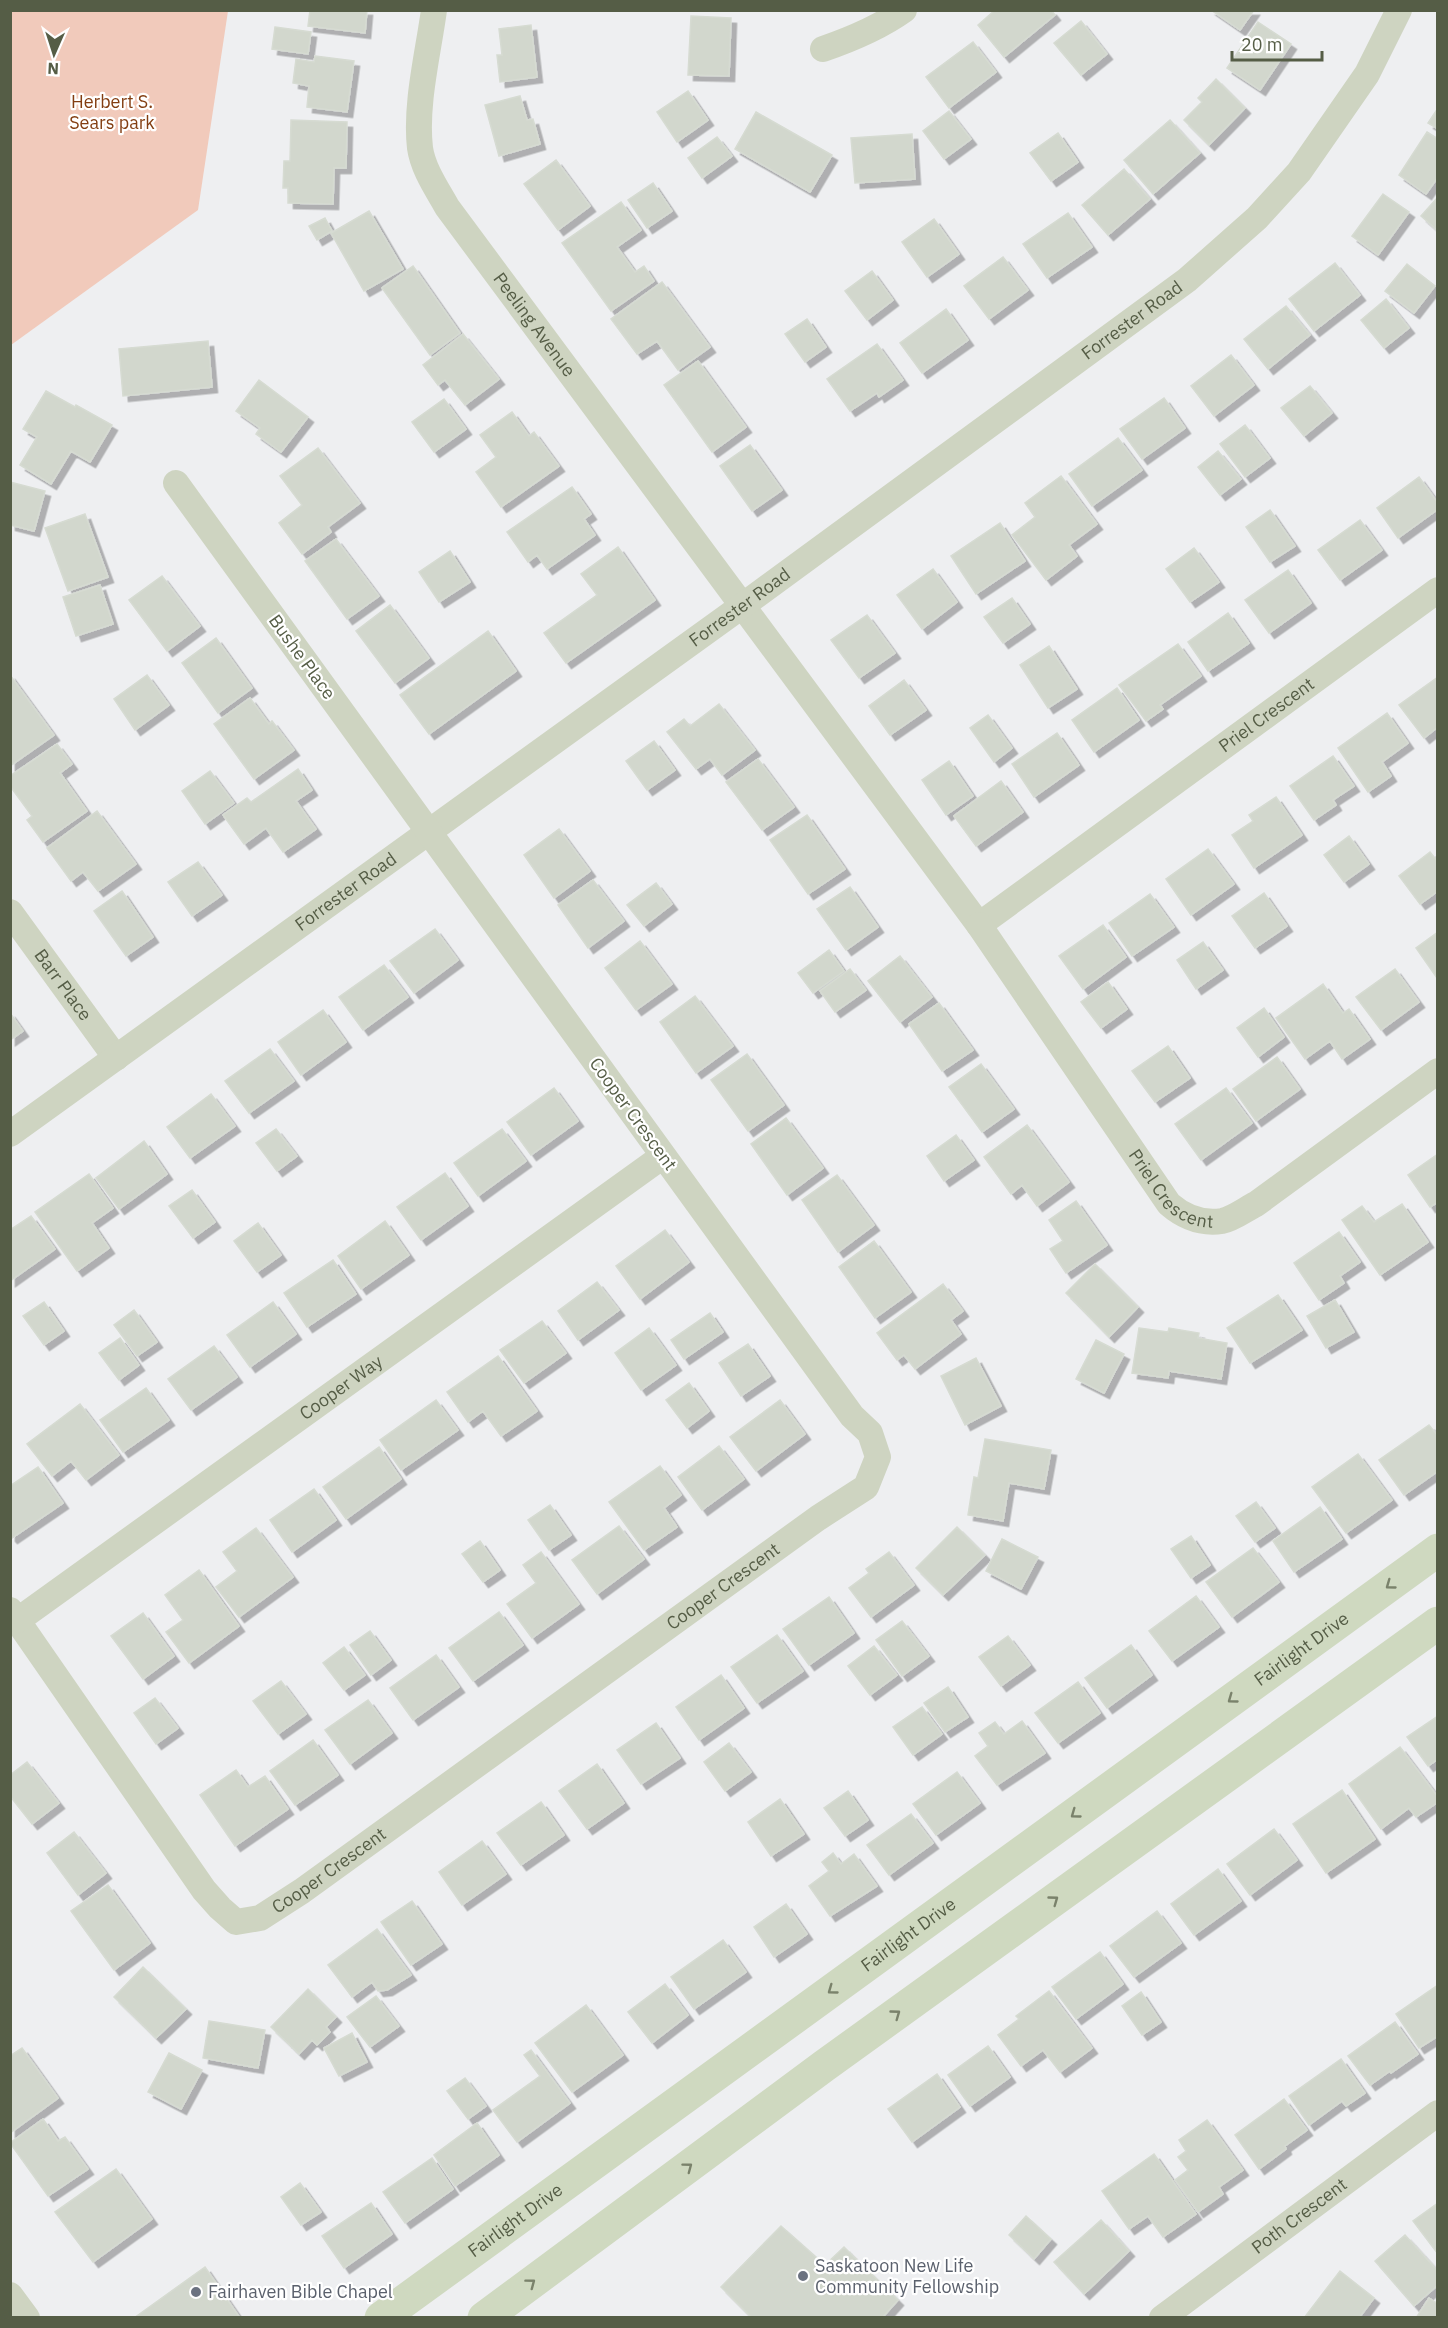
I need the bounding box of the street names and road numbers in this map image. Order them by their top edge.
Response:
street label: Peeling Avenue [489,268,581,381]
street label: Forrester Road [1077,275,1187,365]
street label: Forrester Road [684,562,795,651]
street label: Bushe Place [264,610,341,704]
street label: Priel Crescent [1214,672,1319,757]
street label: Forrester Road [290,847,401,936]
street label: Barr Place [30,944,97,1025]
street label: Cooper Crescent [585,1053,682,1175]
street label: Priel Crescent [1124,1144,1214,1233]
street label: Cooper Way [295,1350,387,1425]
street label: Cooper Crescent [662,1537,784,1635]
street label: Fairlight Drive [1249,1607,1353,1691]
street label: Cooper Crescent [267,1822,390,1918]
street label: Fairlight Drive [856,1892,960,1976]
street label: Poth Crescent [1247,2173,1351,2259]
street label: Fairlight Drive [463,2178,567,2262]

